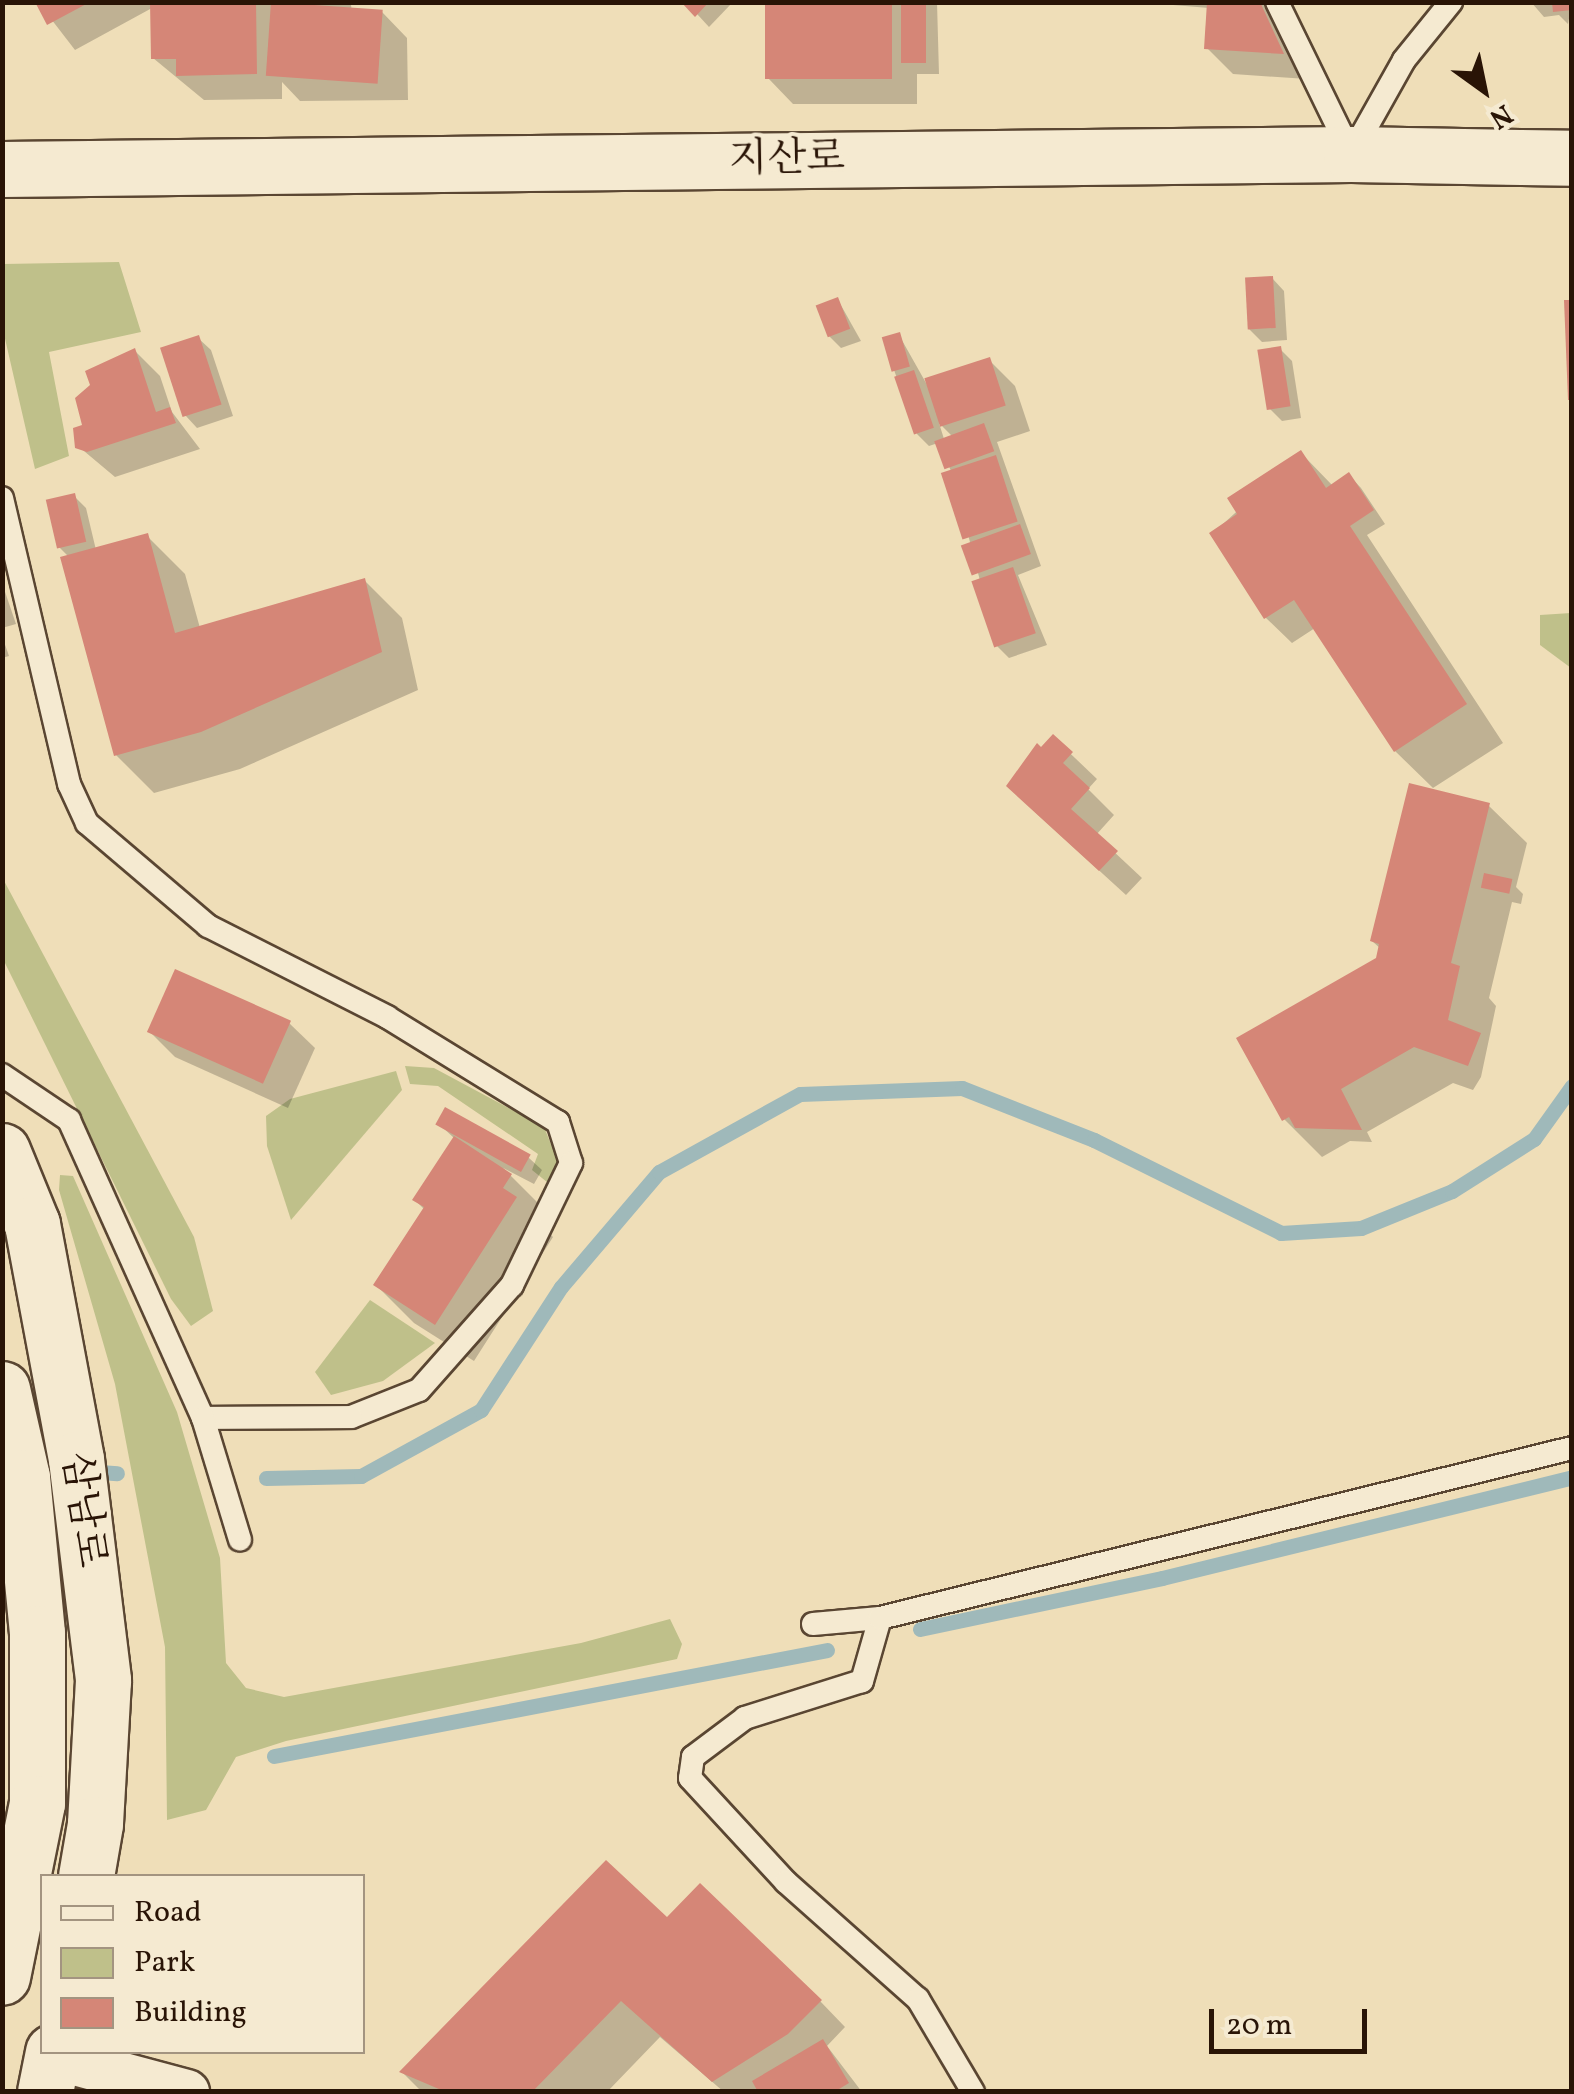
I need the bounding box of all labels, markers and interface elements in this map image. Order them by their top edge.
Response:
north arrow [1434,40,1534,140]
text: N [1481,94,1520,137]
street label: 지산로 [729,135,845,185]
street label: 삼남로 [50,1449,114,1571]
legend [40,1874,365,2054]
text: Road [134,1892,202,1934]
text: Park [134,1942,195,1984]
scale bar [1214,1989,1372,2051]
text: Building [134,1992,247,2034]
text: 20 m [1226,2005,1292,2047]

